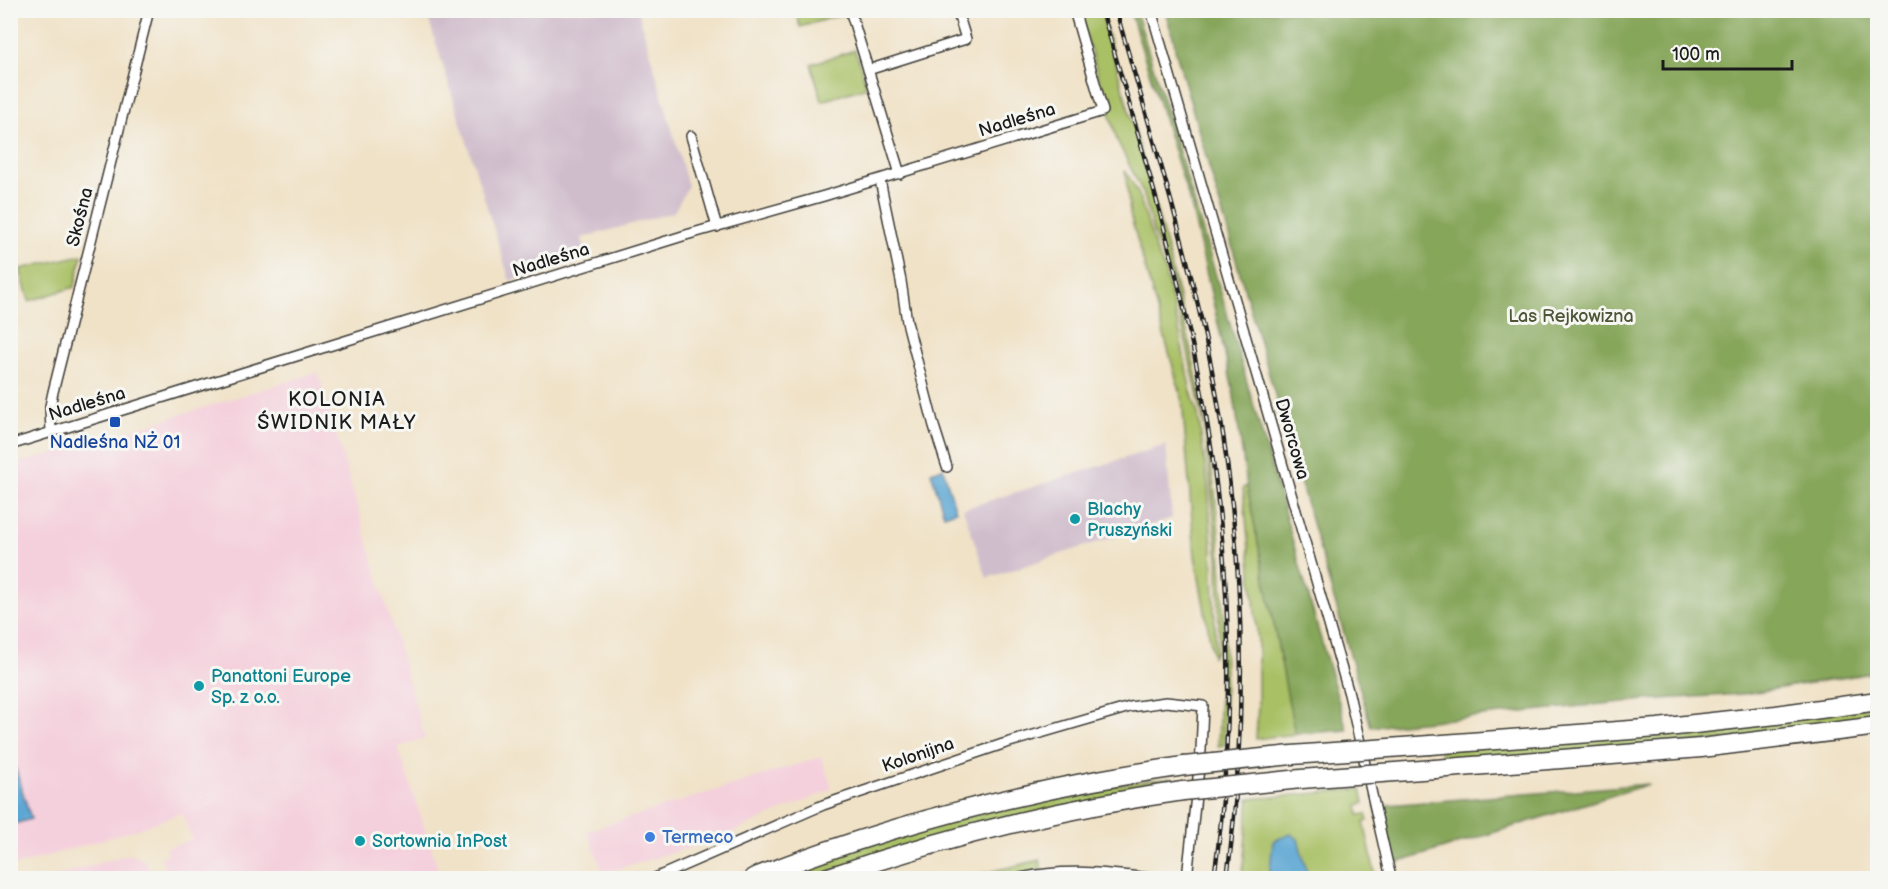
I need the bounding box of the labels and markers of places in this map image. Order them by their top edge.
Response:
marker: Nadleśna NŻ 01 [108,415,122,429]
place label: Nadleśna NŻ 01 [50,431,180,453]
place label: Blachy Pruszyński [1087,499,1172,541]
marker: Blachy Pruszyński [1068,512,1082,526]
place label: Panattoni Europe Sp. z o.o. [211,666,351,708]
marker: Panattoni Europe Sp. z o.o. [192,679,206,693]
place label: Termeco [662,827,733,848]
marker: Termeco [643,830,657,844]
place label: Sortownia InPost [372,831,508,852]
marker: Sortownia InPost [353,834,367,848]

